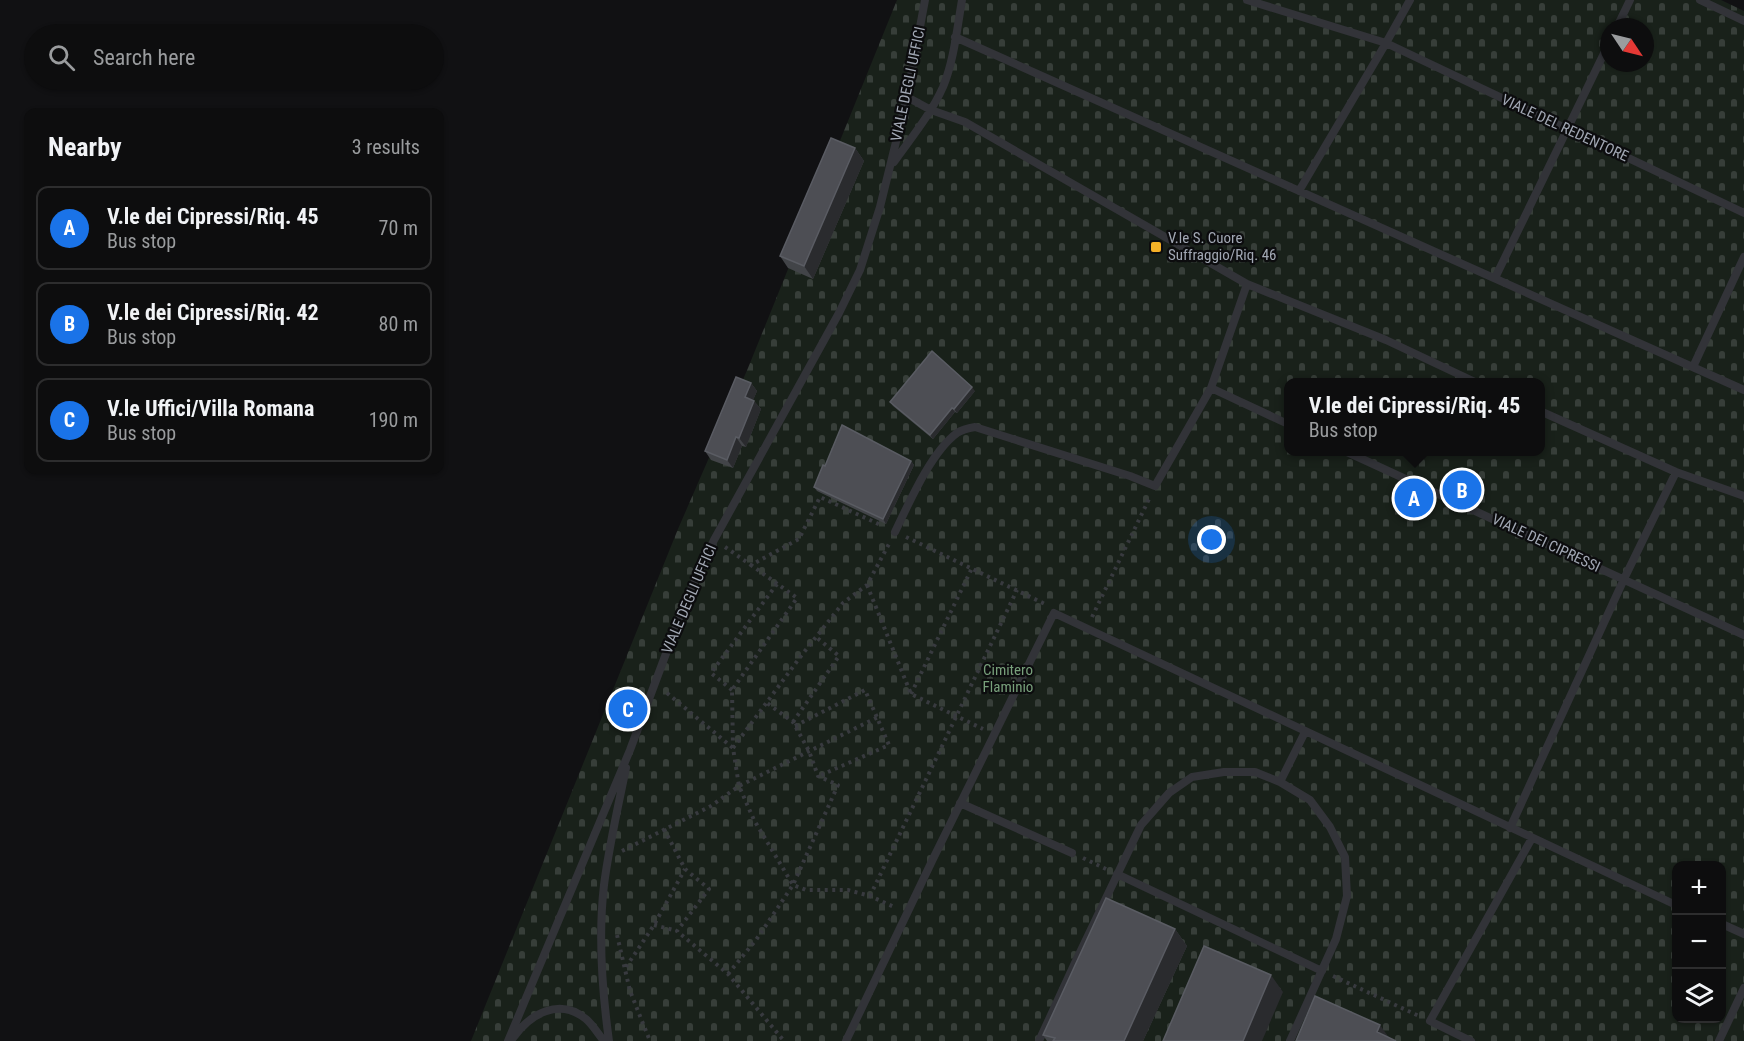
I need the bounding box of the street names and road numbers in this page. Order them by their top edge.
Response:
street label: VIALE DEGLI UFFICI [887,25,929,143]
street label: VIALE DEL REDENTORE [1499,91,1631,165]
street label: VIALE DEI CIPRESSI [1489,510,1603,576]
street label: VIALE DEGLI UFFICI [658,542,720,656]

